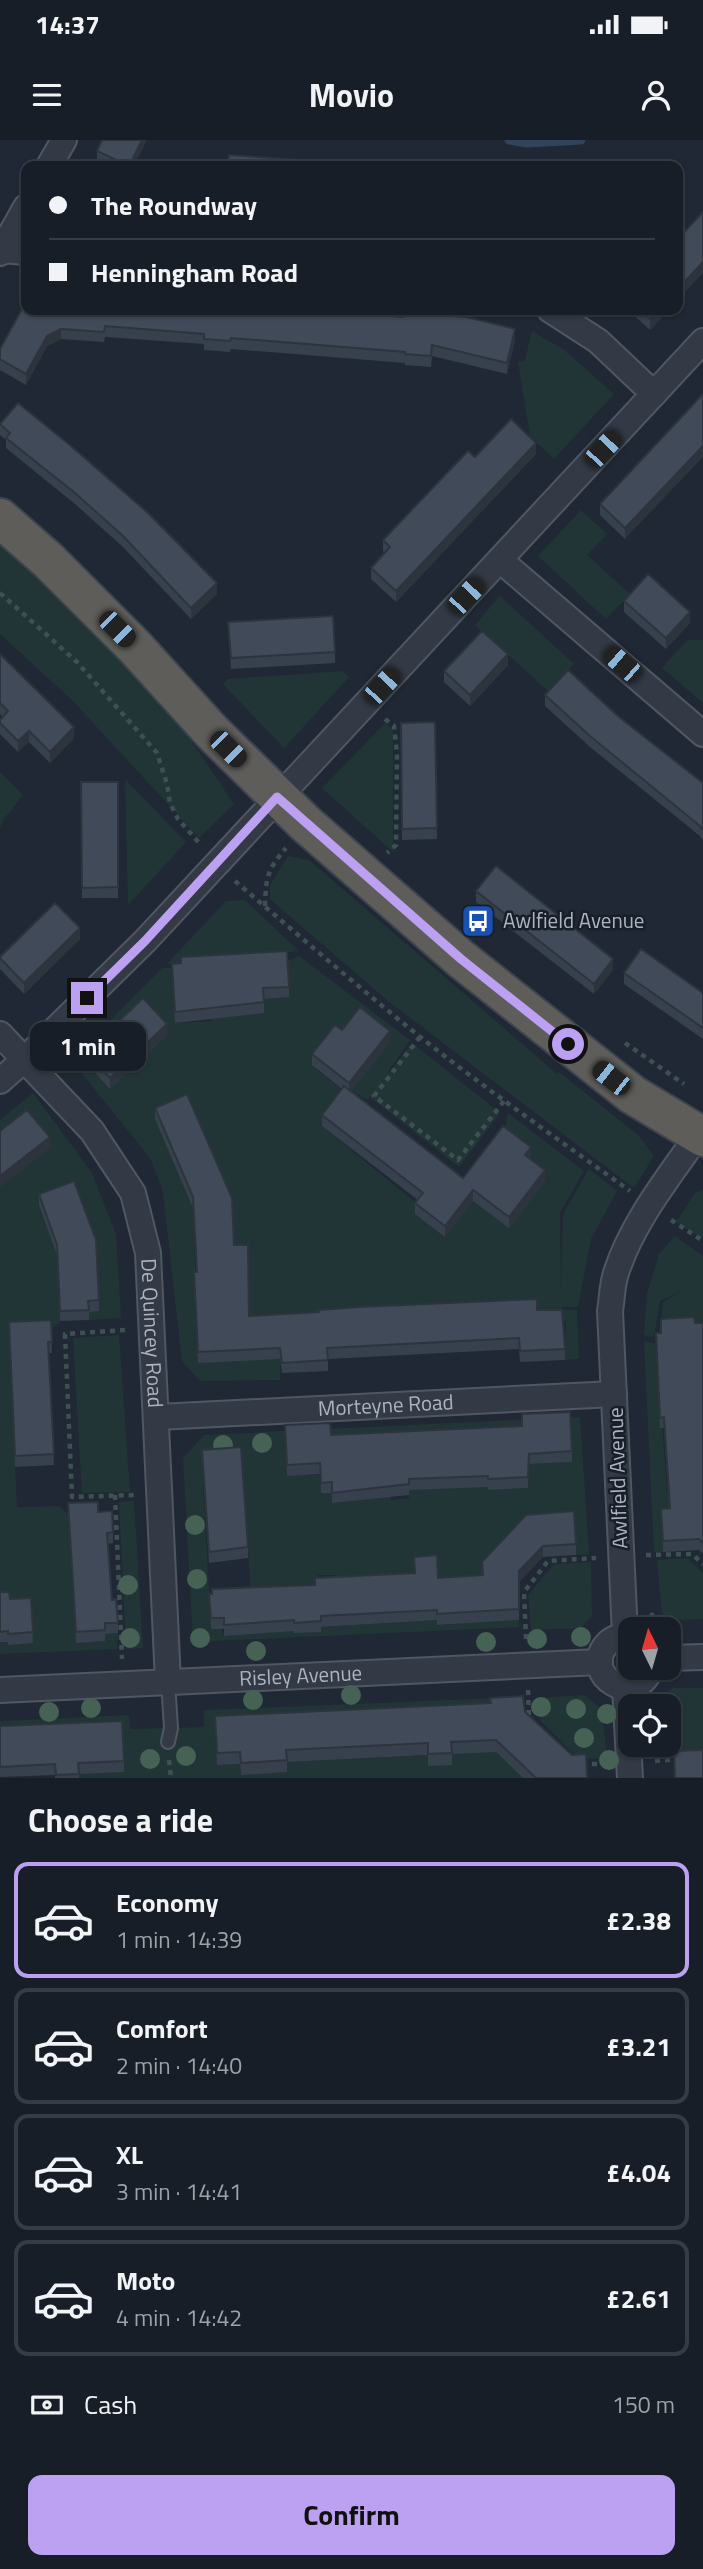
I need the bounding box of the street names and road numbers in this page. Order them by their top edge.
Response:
street label: De Quincey Road [133,1258,172,1408]
street label: Morteyne Road [317,1385,454,1424]
street label: Awlfield Avenue [599,1407,635,1549]
street label: Risley Avenue [238,1656,363,1694]

